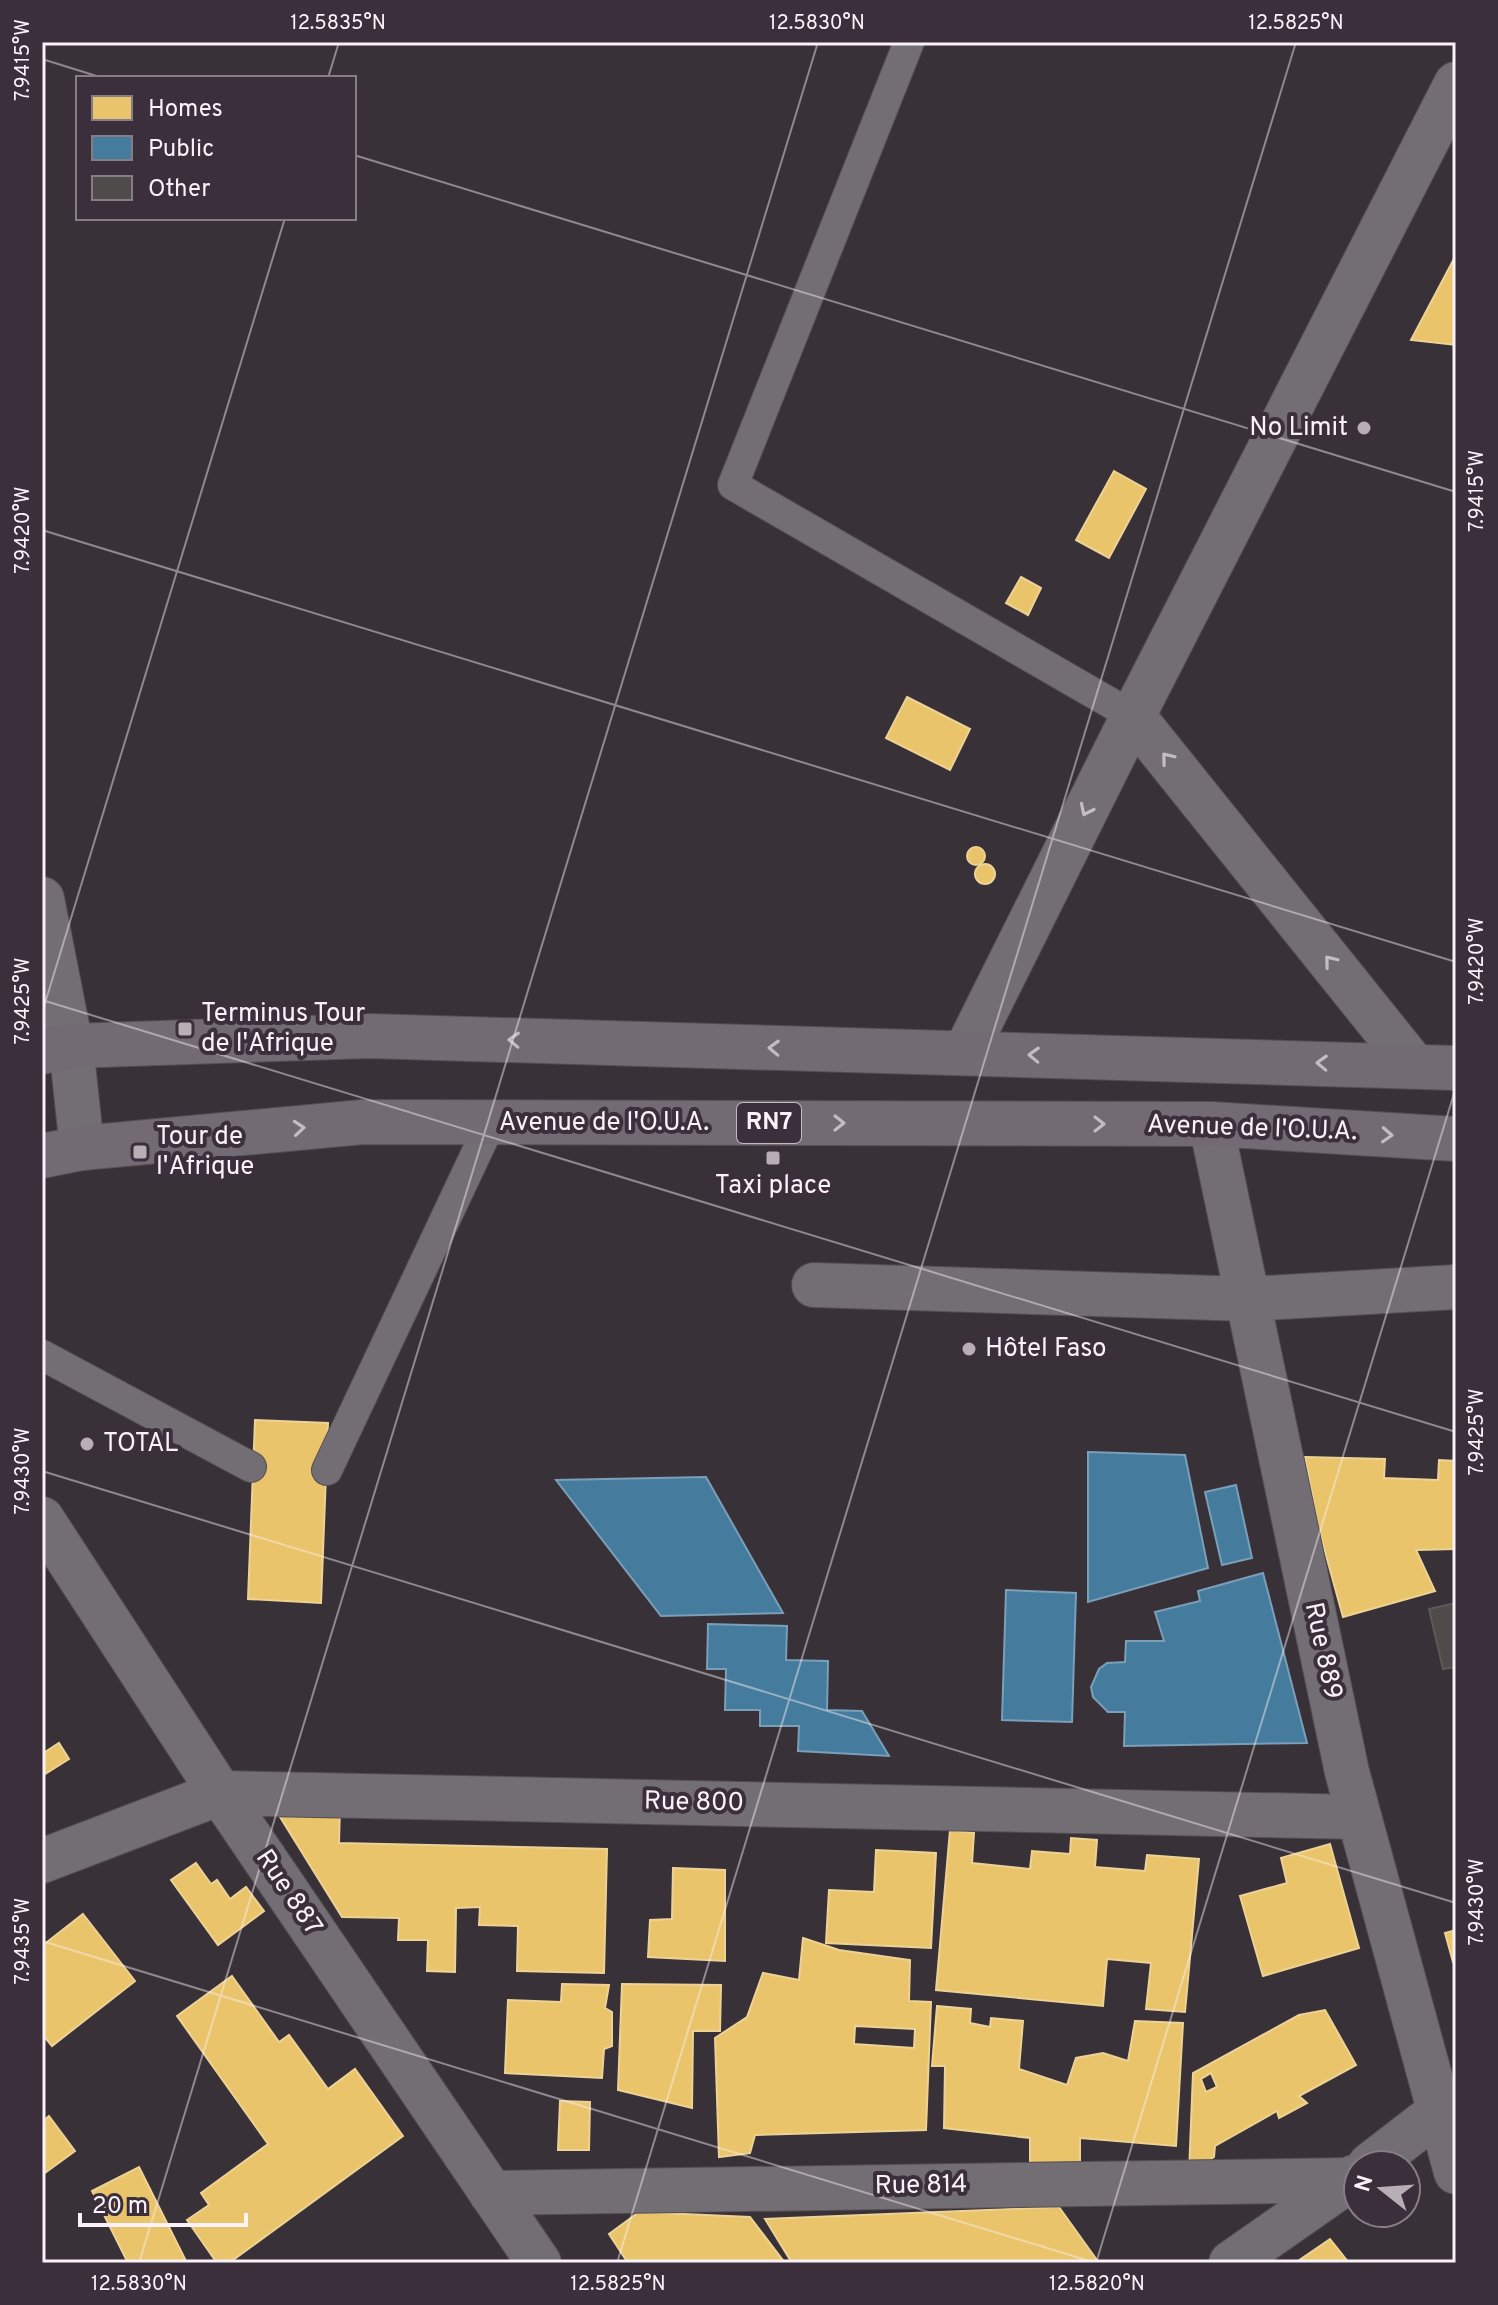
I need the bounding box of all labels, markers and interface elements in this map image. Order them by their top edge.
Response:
text: 12.5835°N [290,11,386,37]
text: 12.5830°N [769,11,865,37]
text: 12.5825°N [1248,11,1344,37]
text: 7.9415°W [11,19,37,101]
legend [76,76,356,220]
text: Homes [148,95,223,125]
text: Public [148,135,214,165]
text: Other [148,175,210,205]
place label: No Limit [1249,412,1348,445]
marker: No Limit [1355,419,1373,437]
text: 7.9415°W [1465,450,1491,532]
text: 7.9420°W [11,486,37,574]
one-way arrow [1162,753,1177,767]
one-way arrow [1080,802,1095,817]
text: 7.9420°W [1465,917,1491,1005]
one-way arrow [1325,955,1339,970]
text: 7.9425°W [11,958,37,1044]
place label: Terminus Tour de l'Afrique [201,998,365,1061]
marker: Terminus Tour de l'Afrique [176,1020,194,1038]
one-way arrow [507,1032,520,1049]
one-way arrow [767,1039,780,1056]
one-way arrow [1027,1046,1040,1063]
one-way arrow [1315,1055,1328,1072]
road number: RN7 [737,1103,801,1143]
street label: Avenue de l'O.U.A. [499,1107,709,1140]
street label: Avenue de l'O.U.A. [1146,1109,1358,1149]
one-way arrow [833,1114,846,1132]
one-way arrow [1093,1115,1106,1133]
one-way arrow [293,1119,306,1136]
place label: Tour de l'Afrique [156,1121,254,1184]
one-way arrow [1381,1126,1394,1143]
marker: Tour de l'Afrique [131,1143,149,1161]
marker: Taxi place [764,1149,782,1167]
place label: Taxi place [715,1170,831,1203]
place label: Hôtel Faso [985,1333,1107,1366]
marker: Hôtel Faso [960,1340,978,1358]
text: 7.9425°W [1465,1389,1491,1475]
text: 7.9430°W [11,1428,37,1514]
place label: TOTAL [103,1428,179,1461]
marker: TOTAL [78,1435,96,1453]
street label: Rue 889 [1296,1600,1348,1702]
street label: Rue 800 [644,1786,744,1820]
street label: Rue 887 [247,1844,329,1942]
text: 7.9430°W [1465,1859,1491,1945]
text: 7.9435°W [11,1898,37,1984]
north arrow [1342,2149,1422,2229]
street label: Rue 814 [874,2169,968,2203]
text: N [1350,2172,1380,2195]
scale bar [80,2177,246,2227]
text: 20 m [92,2192,148,2222]
text: 12.5830°N [91,2272,187,2298]
text: 12.5825°N [570,2272,666,2298]
text: 12.5820°N [1049,2272,1145,2298]

